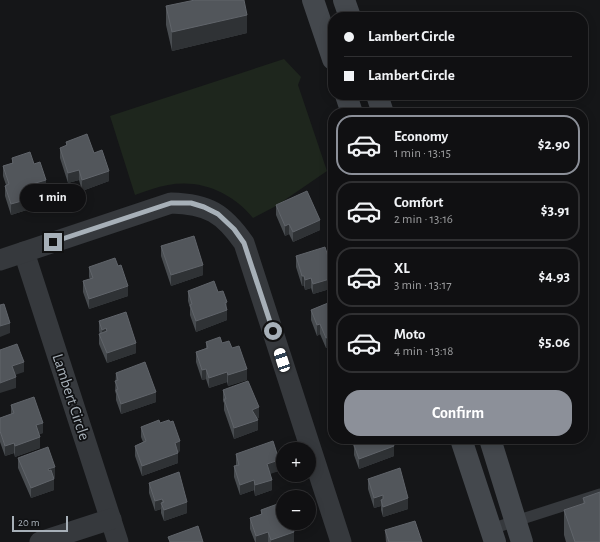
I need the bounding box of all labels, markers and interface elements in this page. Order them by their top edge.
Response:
text: Lambert Circle [368,29,455,44]
text: Lambert Circle [368,68,455,83]
icon: car [346,127,382,163]
text: Economy [394,129,448,144]
text: $2.90 [538,137,570,152]
text: 1 min · 13:15 [394,147,451,160]
callout: 1 min [20,184,86,212]
text: 1 min [39,191,67,204]
icon: car [346,193,382,229]
text: Comfort [394,195,443,210]
text: $3.91 [541,203,570,218]
text: 2 min · 13:16 [394,213,453,226]
route end [44,233,62,251]
icon: car [346,259,382,295]
text: XL [394,261,410,276]
text: $4.93 [539,269,570,284]
text: 3 min · 13:17 [394,279,452,292]
route start [264,322,282,340]
icon: car [346,325,382,361]
text: Moto [394,327,426,342]
text: $5.06 [538,335,570,350]
text: 4 min · 13:18 [394,345,453,358]
car [273,347,291,373]
street label: Lambert Circle [49,352,93,442]
button: Confirm [344,390,572,436]
map controls [276,442,316,530]
button: + [276,442,316,482]
button: − [276,490,316,530]
scale bar [12,514,68,533]
text: 20 m [18,517,39,528]

